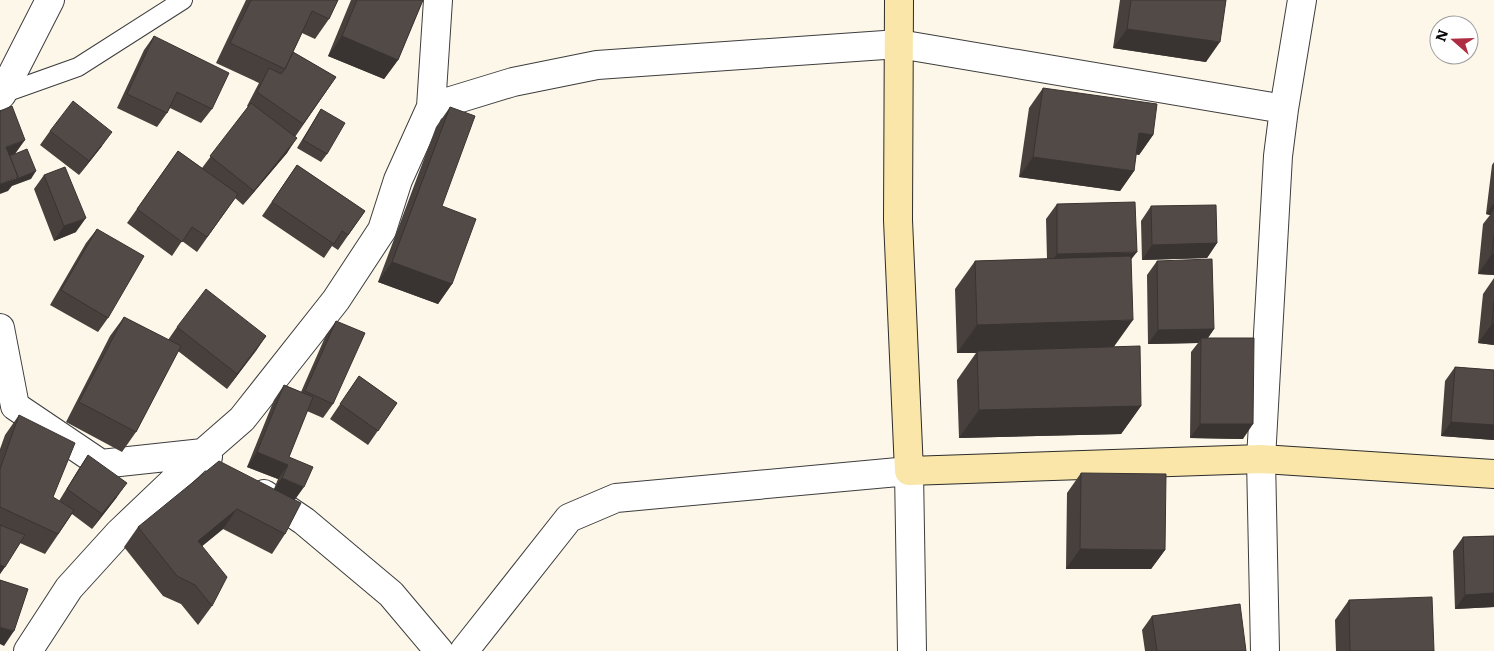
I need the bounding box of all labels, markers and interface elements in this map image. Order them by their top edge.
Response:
north arrow [1429,15,1479,65]
text: N [1429,26,1452,44]

